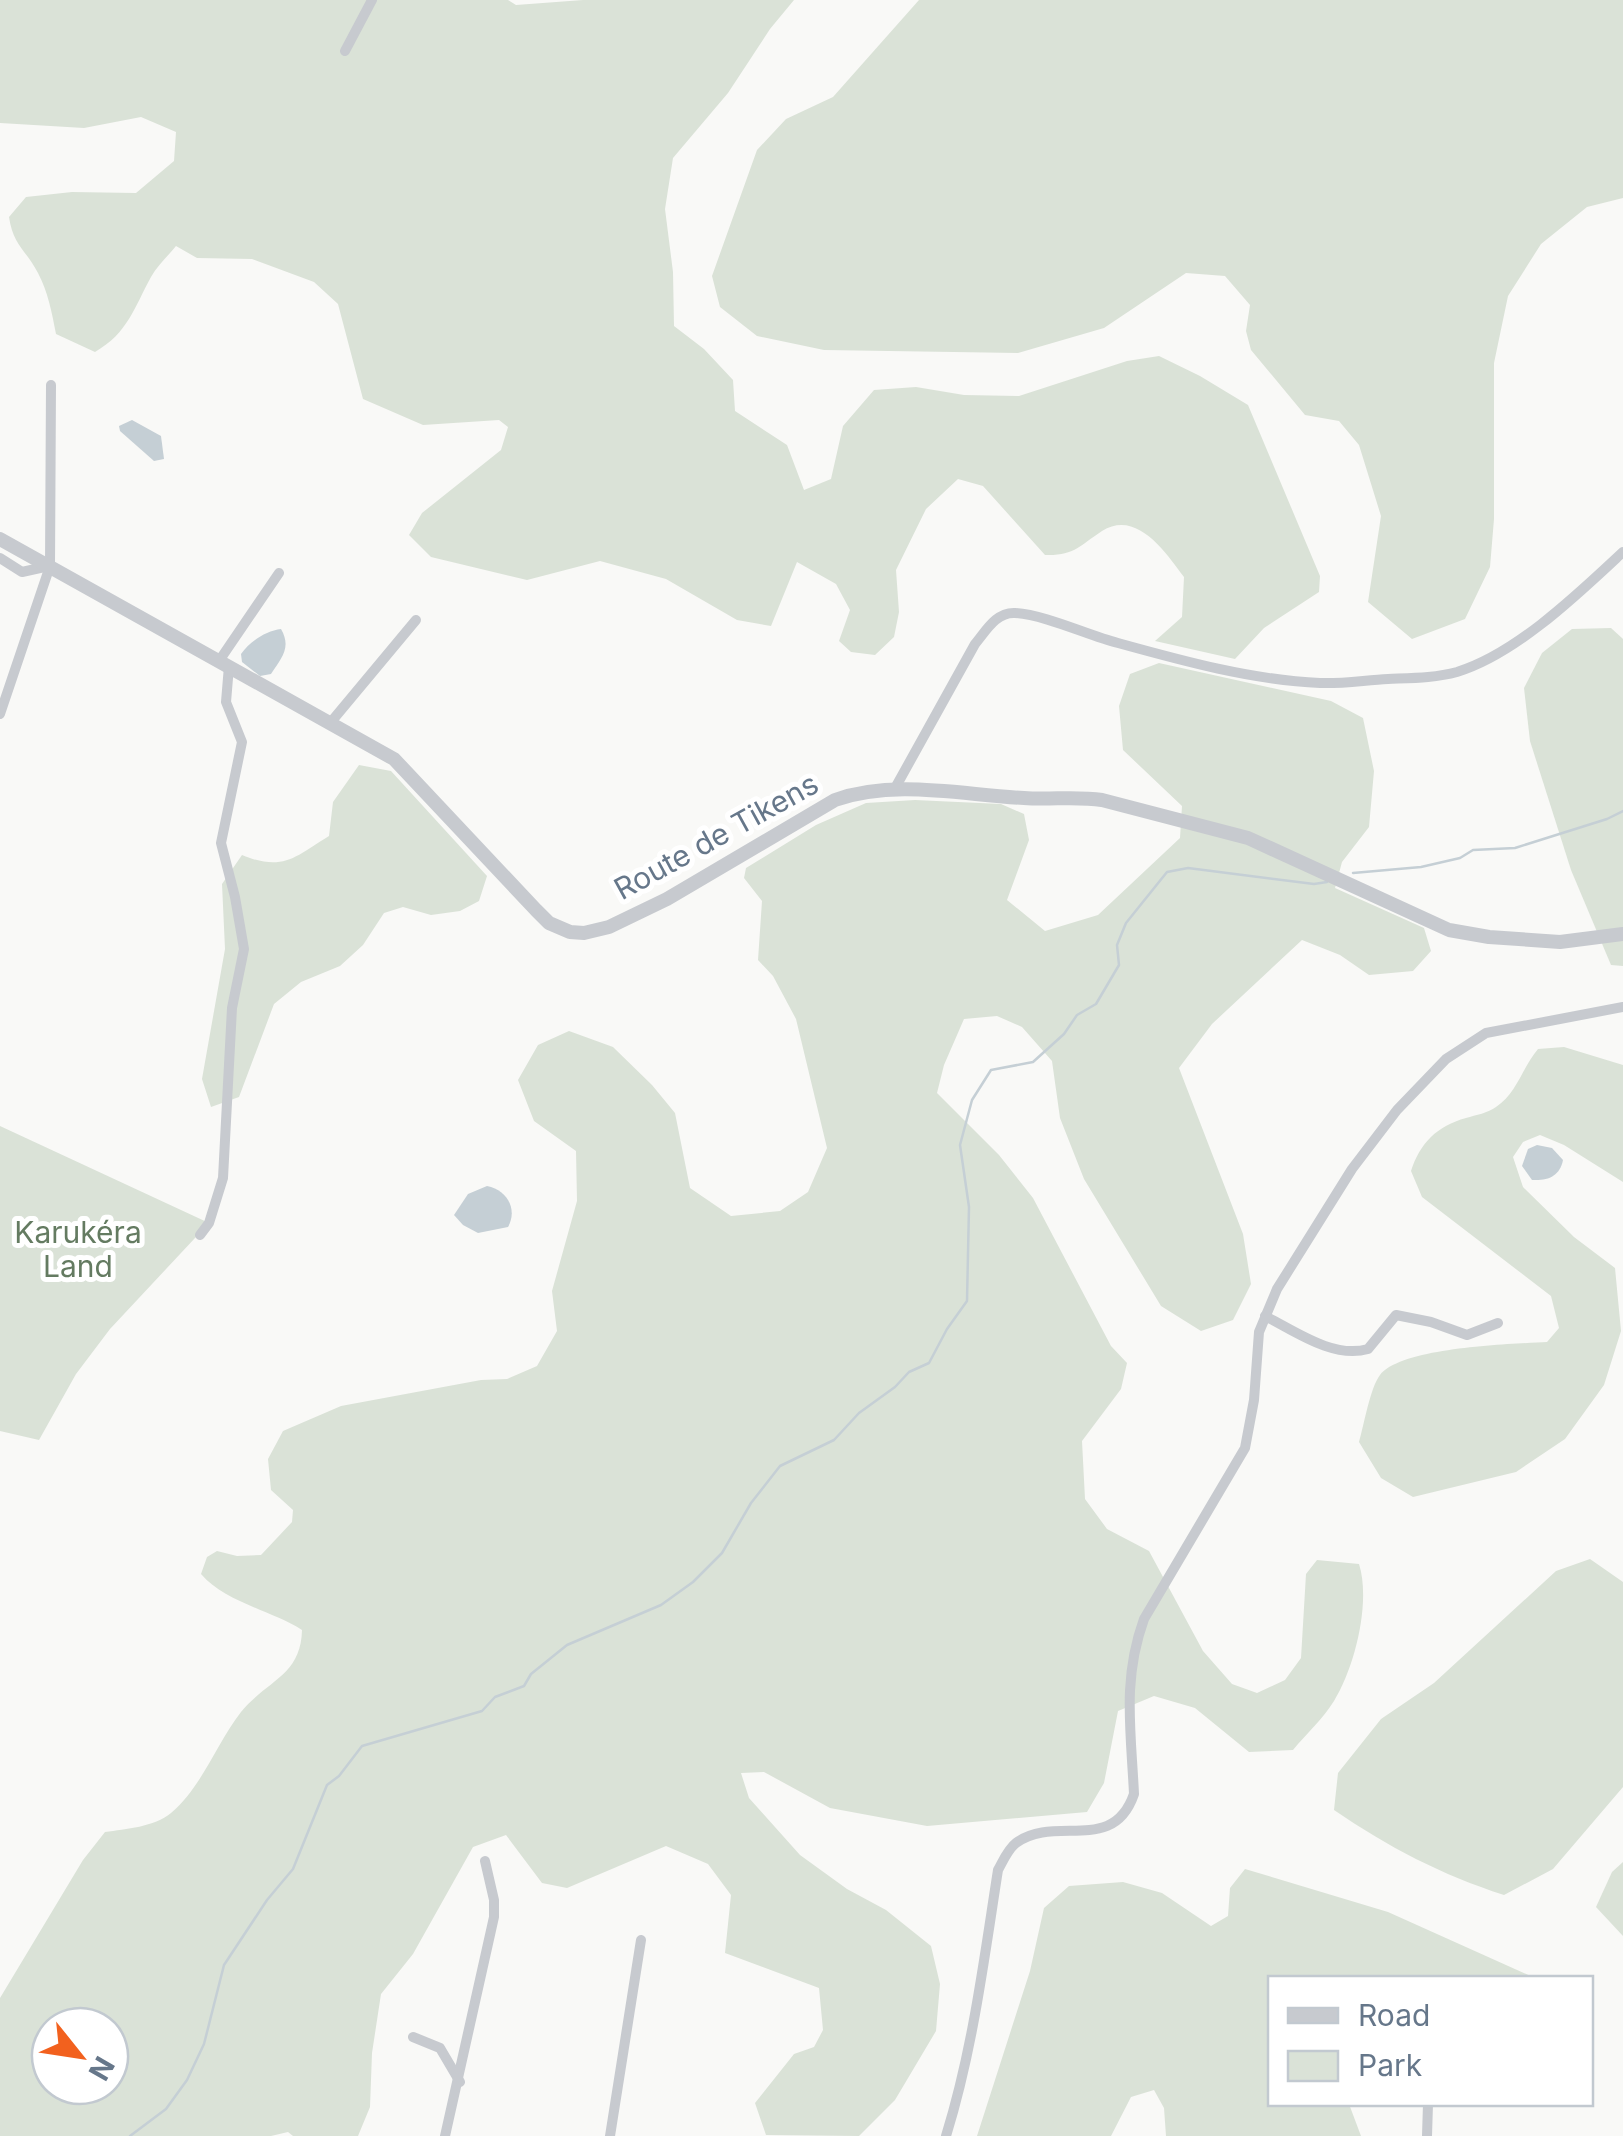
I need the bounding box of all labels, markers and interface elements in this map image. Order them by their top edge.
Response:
street label: Route de Tikens [608,765,824,907]
park label: Karukéra Land [14,1214,142,1284]
legend [1268,1976,1593,2106]
text: Road [1358,1997,1430,2033]
north arrow [30,2006,130,2106]
text: Park [1358,2047,1423,2083]
text: N [82,2051,122,2086]

